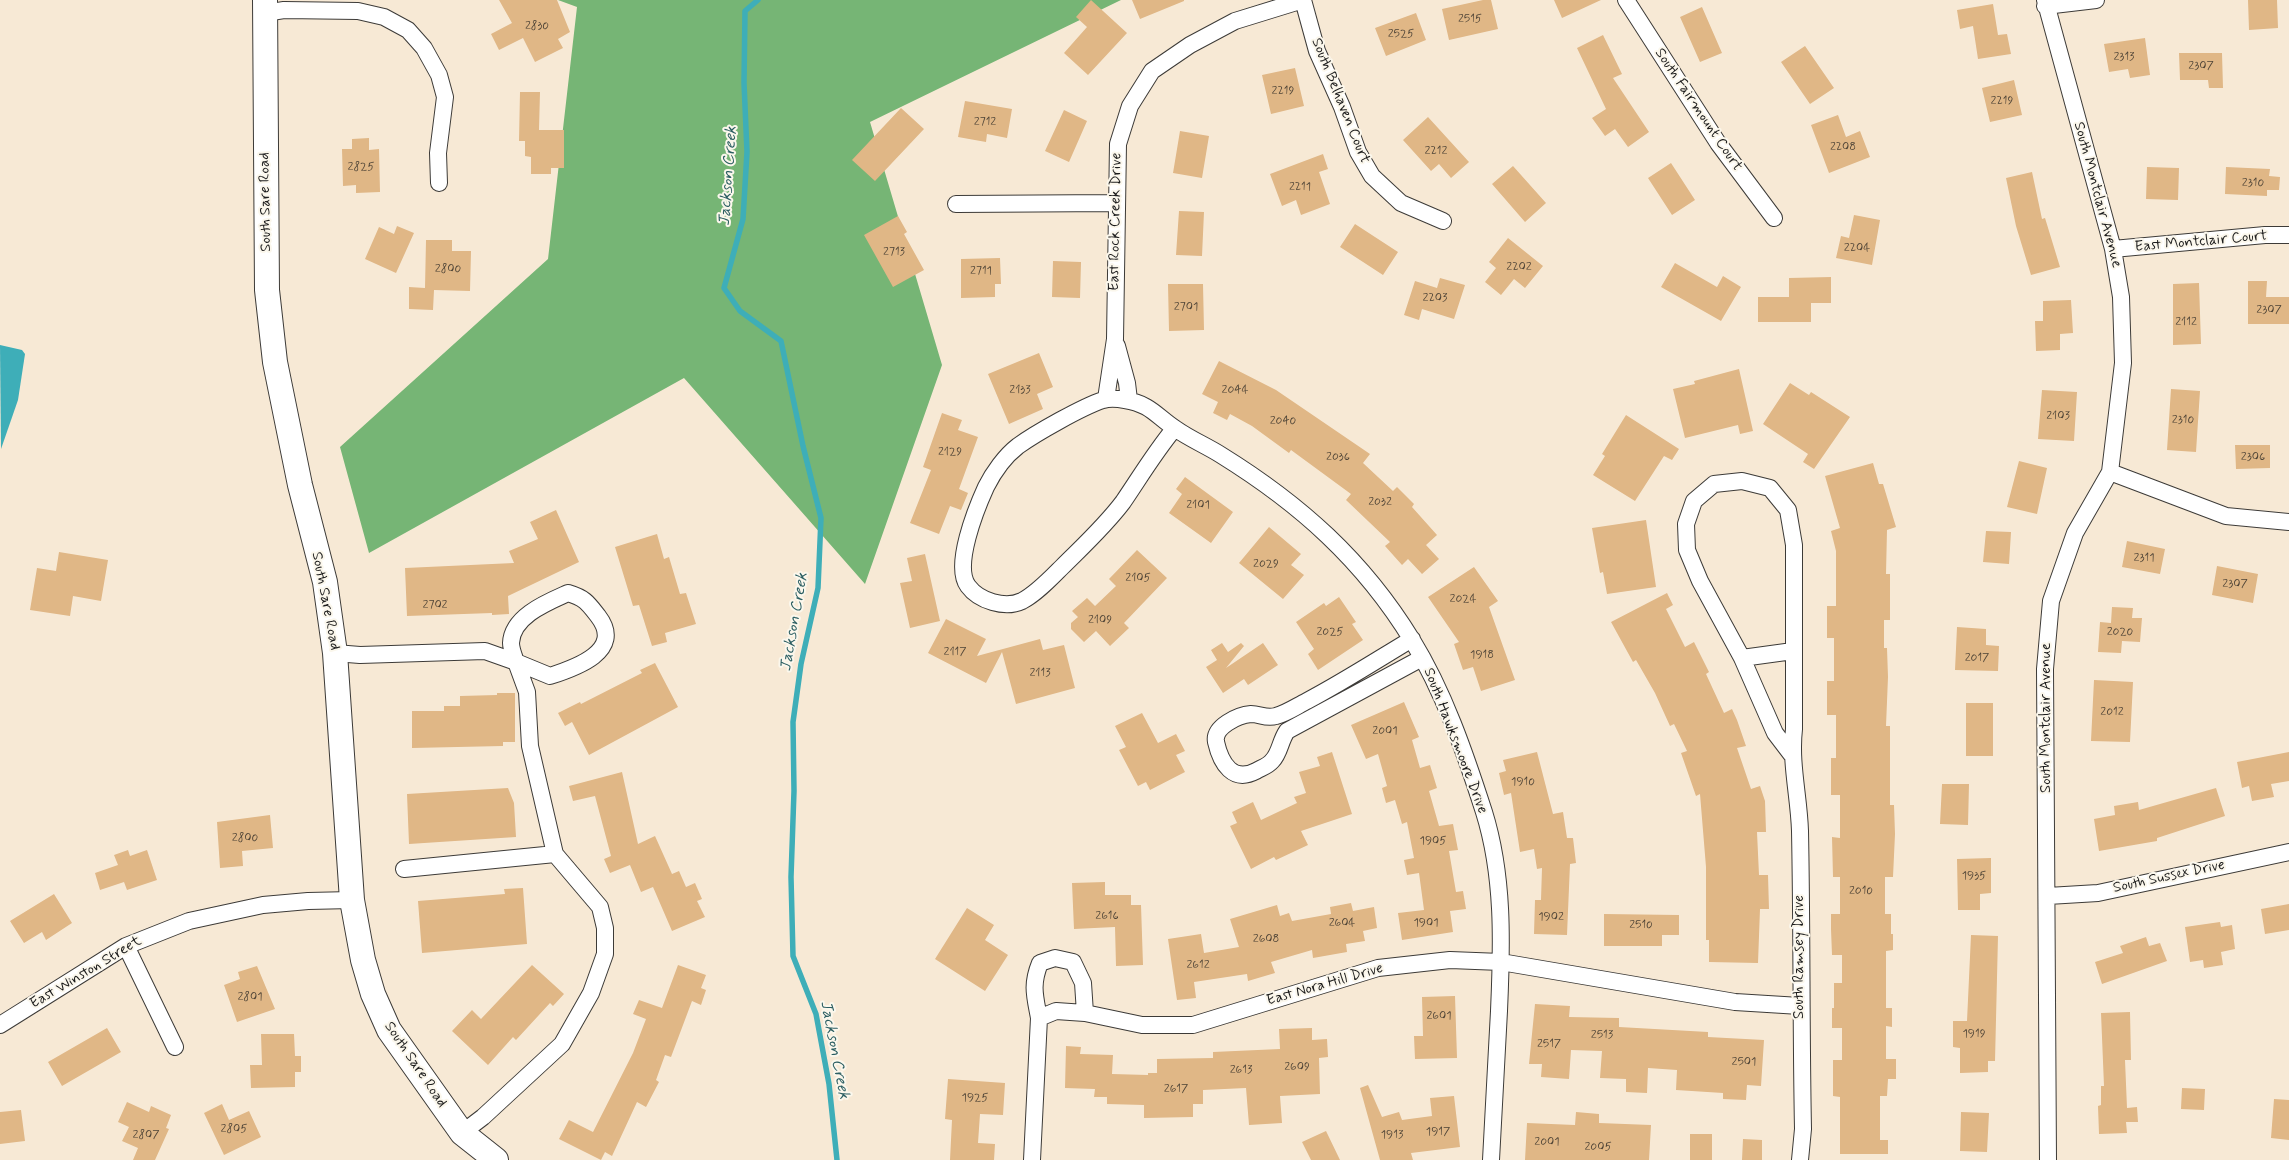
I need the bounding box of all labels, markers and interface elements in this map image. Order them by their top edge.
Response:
house number: 2515 [1458,12,1482,26]
house number: 2830 [525,19,549,33]
house number: 2525 [1388,27,1414,41]
street label: South Belhaven Court [1307,36,1373,166]
street label: South Fairmount Court [1650,45,1746,175]
house number: 2313 [2113,50,2135,64]
house number: 2307 [2188,59,2214,73]
house number: 2219 [1272,84,1294,98]
house number: 2219 [1991,94,2013,108]
house number: 2712 [974,115,996,129]
street label: South Montclair Avenue [2069,120,2125,270]
water label: Jackson Creek [716,126,742,226]
house number: 2208 [1830,140,1856,154]
house number: 2212 [1425,144,1447,158]
street label: South Sare Road [256,152,276,252]
street label: East Rock Creek Drive [1106,153,1126,291]
house number: 2825 [348,160,374,174]
house number: 2310 [2242,176,2264,190]
house number: 2211 [1289,180,1311,194]
street label: East Montclair Court [2134,227,2268,257]
house number: 2204 [1844,241,1870,255]
house number: 2713 [883,245,905,259]
house number: 2202 [1506,260,1532,274]
house number: 2800 [435,262,461,276]
house number: 2711 [970,264,992,278]
house number: 2203 [1423,291,1447,305]
house number: 2701 [1174,300,1198,314]
house number: 2307 [2256,303,2282,317]
house number: 2112 [2175,315,2197,329]
house number: 2133 [1009,383,1031,397]
house number: 2044 [1222,383,1248,397]
house number: 2103 [2046,409,2070,423]
house number: 2310 [2172,413,2194,427]
house number: 2040 [1270,414,1296,428]
house number: 2129 [938,445,962,459]
house number: 2036 [1326,450,1350,464]
house number: 2306 [2241,450,2265,464]
house number: 2032 [1368,495,1392,509]
house number: 2101 [1186,498,1210,512]
street label: South Sare Road [307,550,343,652]
house number: 2311 [2134,551,2154,565]
house number: 2029 [1253,557,1279,571]
water label: Jackson Creek [777,571,813,673]
house number: 2105 [1125,571,1151,585]
house number: 2307 [2222,577,2248,591]
house number: 2024 [1450,592,1476,606]
house number: 2702 [422,598,448,612]
house number: 2109 [1088,613,1112,627]
house number: 2025 [1316,625,1344,639]
house number: 2020 [2107,625,2133,639]
street label: South Montclair Avenue [2038,643,2056,793]
house number: 2117 [944,645,966,659]
house number: 1918 [1470,648,1494,662]
house number: 2017 [1965,651,1989,665]
house number: 2113 [1029,666,1051,680]
street label: South Hawksmoore Drive [1419,666,1491,816]
house number: 2012 [2100,705,2124,719]
house number: 2001 [1372,724,1398,738]
house number: 1910 [1511,775,1535,789]
house number: 2800 [232,831,258,845]
house number: 1905 [1420,834,1446,848]
street label: South Sussex Drive [2111,856,2227,898]
house number: 1935 [1962,869,1986,883]
house number: 2010 [1849,884,1873,898]
street label: South Ramsey Drive [1791,895,1809,1019]
house number: 2616 [1095,909,1119,923]
house number: 1902 [1538,910,1564,924]
house number: 2604 [1329,916,1355,930]
house number: 1901 [1413,916,1439,930]
house number: 2510 [1629,918,1653,932]
house number: 2608 [1253,932,1279,946]
street label: East Winston Street [27,933,145,1013]
house number: 2612 [1186,958,1210,972]
street label: East Nora Hill Drive [1265,960,1385,1010]
house number: 2801 [237,990,263,1004]
water label: Jackson Creek [815,999,853,1101]
house number: 2601 [1426,1009,1452,1023]
street label: South Sare Road [380,1019,450,1111]
house number: 1919 [1962,1027,1986,1041]
house number: 2513 [1591,1028,1613,1042]
house number: 2517 [1537,1037,1561,1051]
house number: 2501 [1732,1055,1756,1069]
house number: 2609 [1284,1060,1310,1074]
house number: 2613 [1230,1063,1252,1077]
house number: 2617 [1164,1082,1188,1096]
house number: 1925 [962,1091,988,1105]
house number: 2805 [221,1122,247,1136]
house number: 1917 [1426,1125,1450,1139]
house number: 2807 [133,1128,159,1142]
house number: 1913 [1381,1128,1403,1142]
house number: 2001 [1534,1135,1560,1149]
house number: 2005 [1584,1140,1612,1154]

